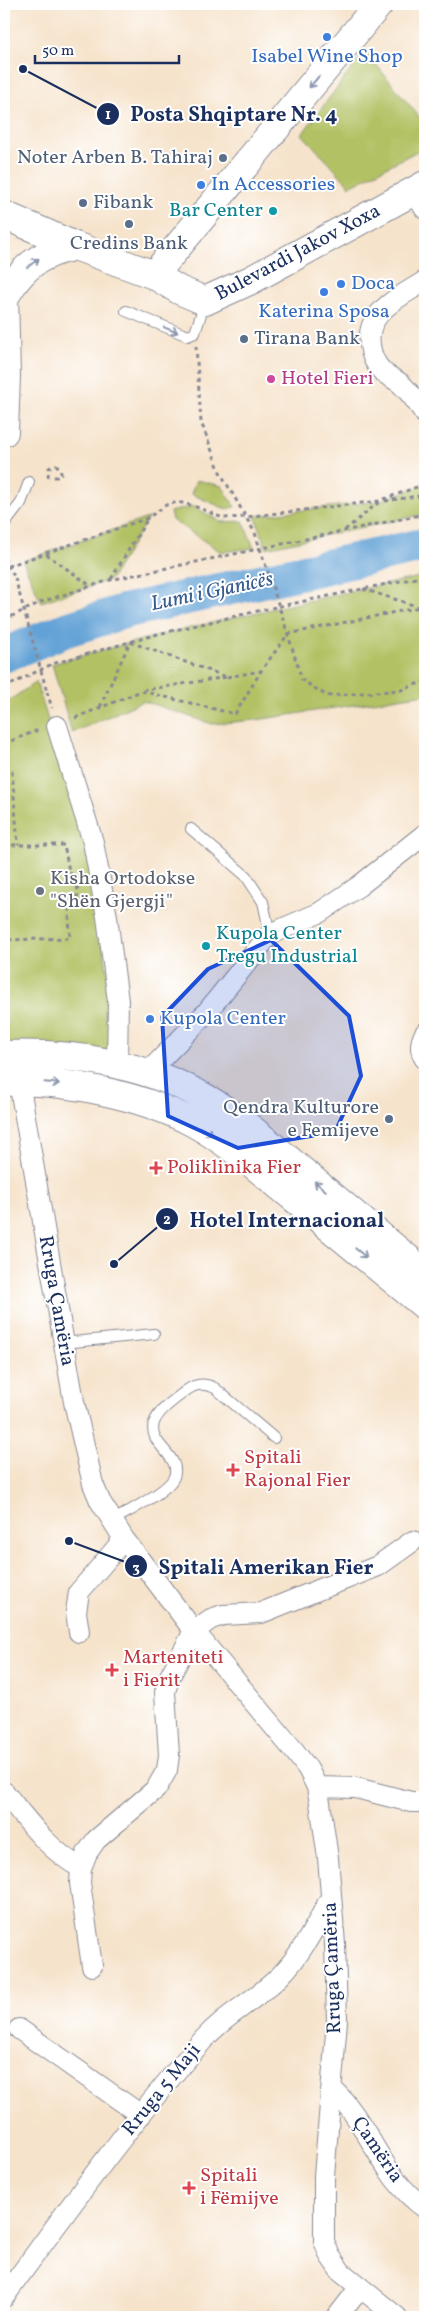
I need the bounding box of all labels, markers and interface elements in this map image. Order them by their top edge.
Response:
marker: Isabel Wine Shop [321,31,333,43]
scale bar [35,32,179,64]
text: 50 m [42,41,74,62]
place label: Isabel Wine Shop [251,43,403,71]
one-way arrow [308,75,320,88]
callout: Posta Shqiptare Nr. 4 [95,96,348,132]
text: Posta Shqiptare Nr. 4 [130,101,338,130]
text: 1 [105,105,111,126]
place label: Noter Arben B. Tahiraj [17,144,213,172]
marker: Noter Arben B. Tahiraj [217,152,229,164]
place label: In Accessories [211,171,335,199]
marker: In Accessories [195,179,207,191]
place label: Fibank [93,189,153,217]
marker: Fibank [77,197,89,209]
place label: Bar Center [169,197,263,225]
street label: Bulevardi Jakov Xoxa [210,197,386,308]
marker: Bar Center [267,205,279,217]
marker: Credins Bank [123,218,135,230]
place label: Credins Bank [70,230,188,258]
one-way arrow [26,258,40,268]
place label: Doca [351,270,395,298]
marker: Doca [335,278,347,290]
marker: Katerina Sposa [318,286,330,298]
place label: Katerina Sposa [258,298,390,326]
place label: Tirana Bank [254,325,360,353]
one-way arrow [163,326,178,335]
marker: Tirana Bank [238,333,250,345]
place label: Hotel Fieri [281,365,374,393]
marker: Hotel Fieri [265,373,277,385]
water label: Lumi i Gjanicës [148,565,276,619]
place label: Kisha Ortodokse "Shën Gjergji" [50,865,195,916]
marker: Kisha Ortodokse "Shën Gjergji" [34,885,46,897]
place label: Kupola Center Tregu Industrial [216,920,358,971]
marker: Kupola Center Tregu Industrial [200,940,212,952]
place label: Kupola Center [160,1005,286,1033]
marker: Kupola Center [144,1013,156,1025]
one-way arrow [44,1078,60,1087]
place label: Qendra Kulturore e Femijeve [223,1094,379,1145]
marker: Qendra Kulturore e Femijeve [383,1113,395,1125]
one-way arrow [199,1126,213,1136]
place label: Poliklinika Fier [167,1154,301,1182]
marker: Poliklinika Fier [149,1161,163,1175]
one-way arrow [314,1180,327,1191]
callout: Hotel Internacional [154,1201,394,1237]
text: Hotel Internacional [190,1207,384,1236]
text: 2 [163,1210,171,1231]
street label: Rruga Çamëria [31,1234,81,1369]
one-way arrow [354,1248,367,1259]
place label: Spitali Rajonal Fier [244,1444,350,1495]
marker: Spitali Rajonal Fier [226,1463,240,1477]
callout: Spitali Amerikan Fier [123,1548,383,1584]
text: Spitali Amerikan Fier [159,1554,374,1583]
text: 3 [132,1558,140,1579]
place label: Marteniteti i Fierit [123,1644,224,1695]
marker: Marteniteti i Fierit [105,1663,119,1677]
street label: Rruga Çamëria [317,1901,349,2034]
street label: Rruga 5 Maji [116,2038,208,2142]
street label: Çamëria [345,2111,409,2189]
place label: Spitali i Fëmijve [200,2162,279,2213]
marker: Spitali i Fëmijve [182,2181,196,2195]

